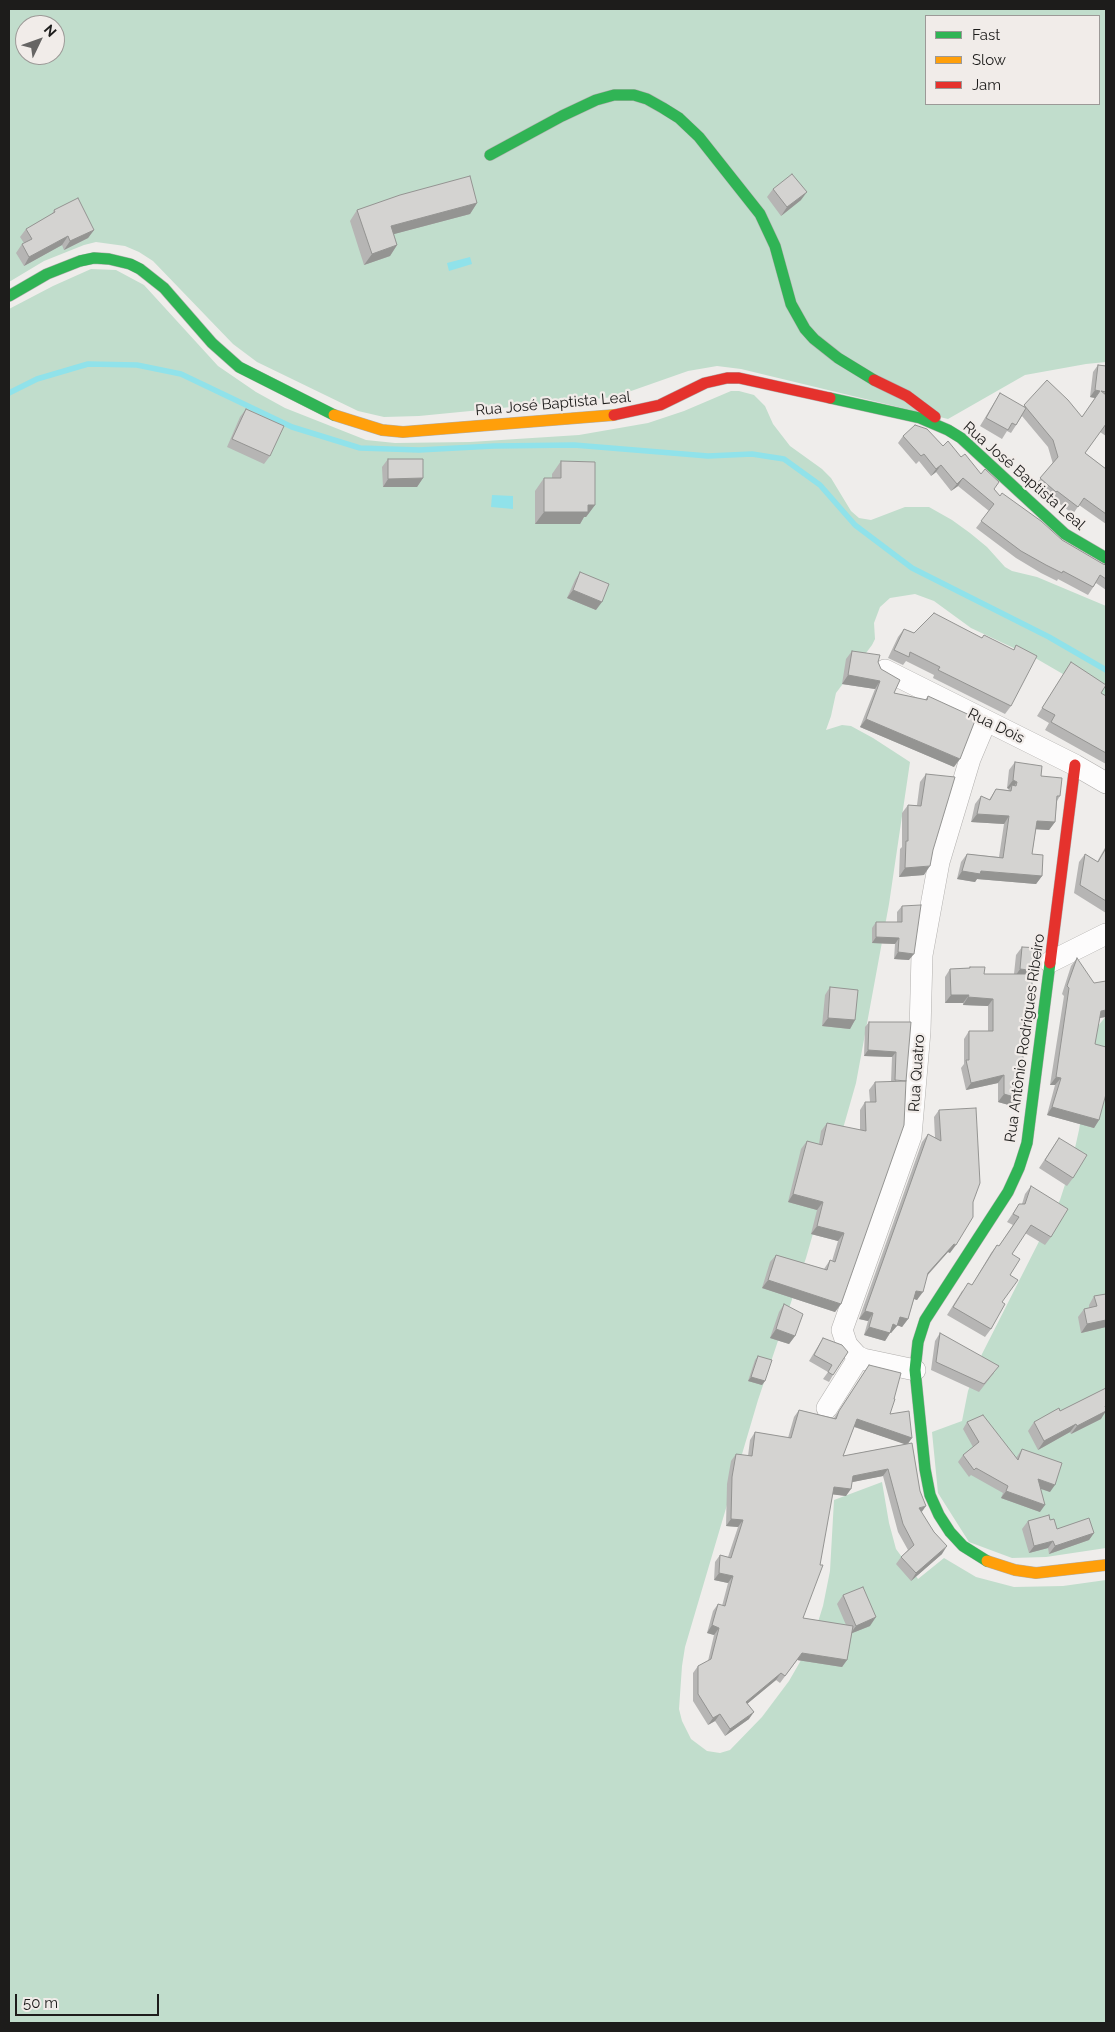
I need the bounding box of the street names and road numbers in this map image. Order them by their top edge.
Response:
street label: Rua José Baptista Leal [475,388,631,420]
street label: Rua José Baptista Leal [959,418,1089,534]
street label: Rua Dois [965,705,1027,747]
street label: Rua Antônio Rodrigues Ribeiro [1001,932,1049,1144]
street label: Rua Quatro [905,1034,929,1112]

